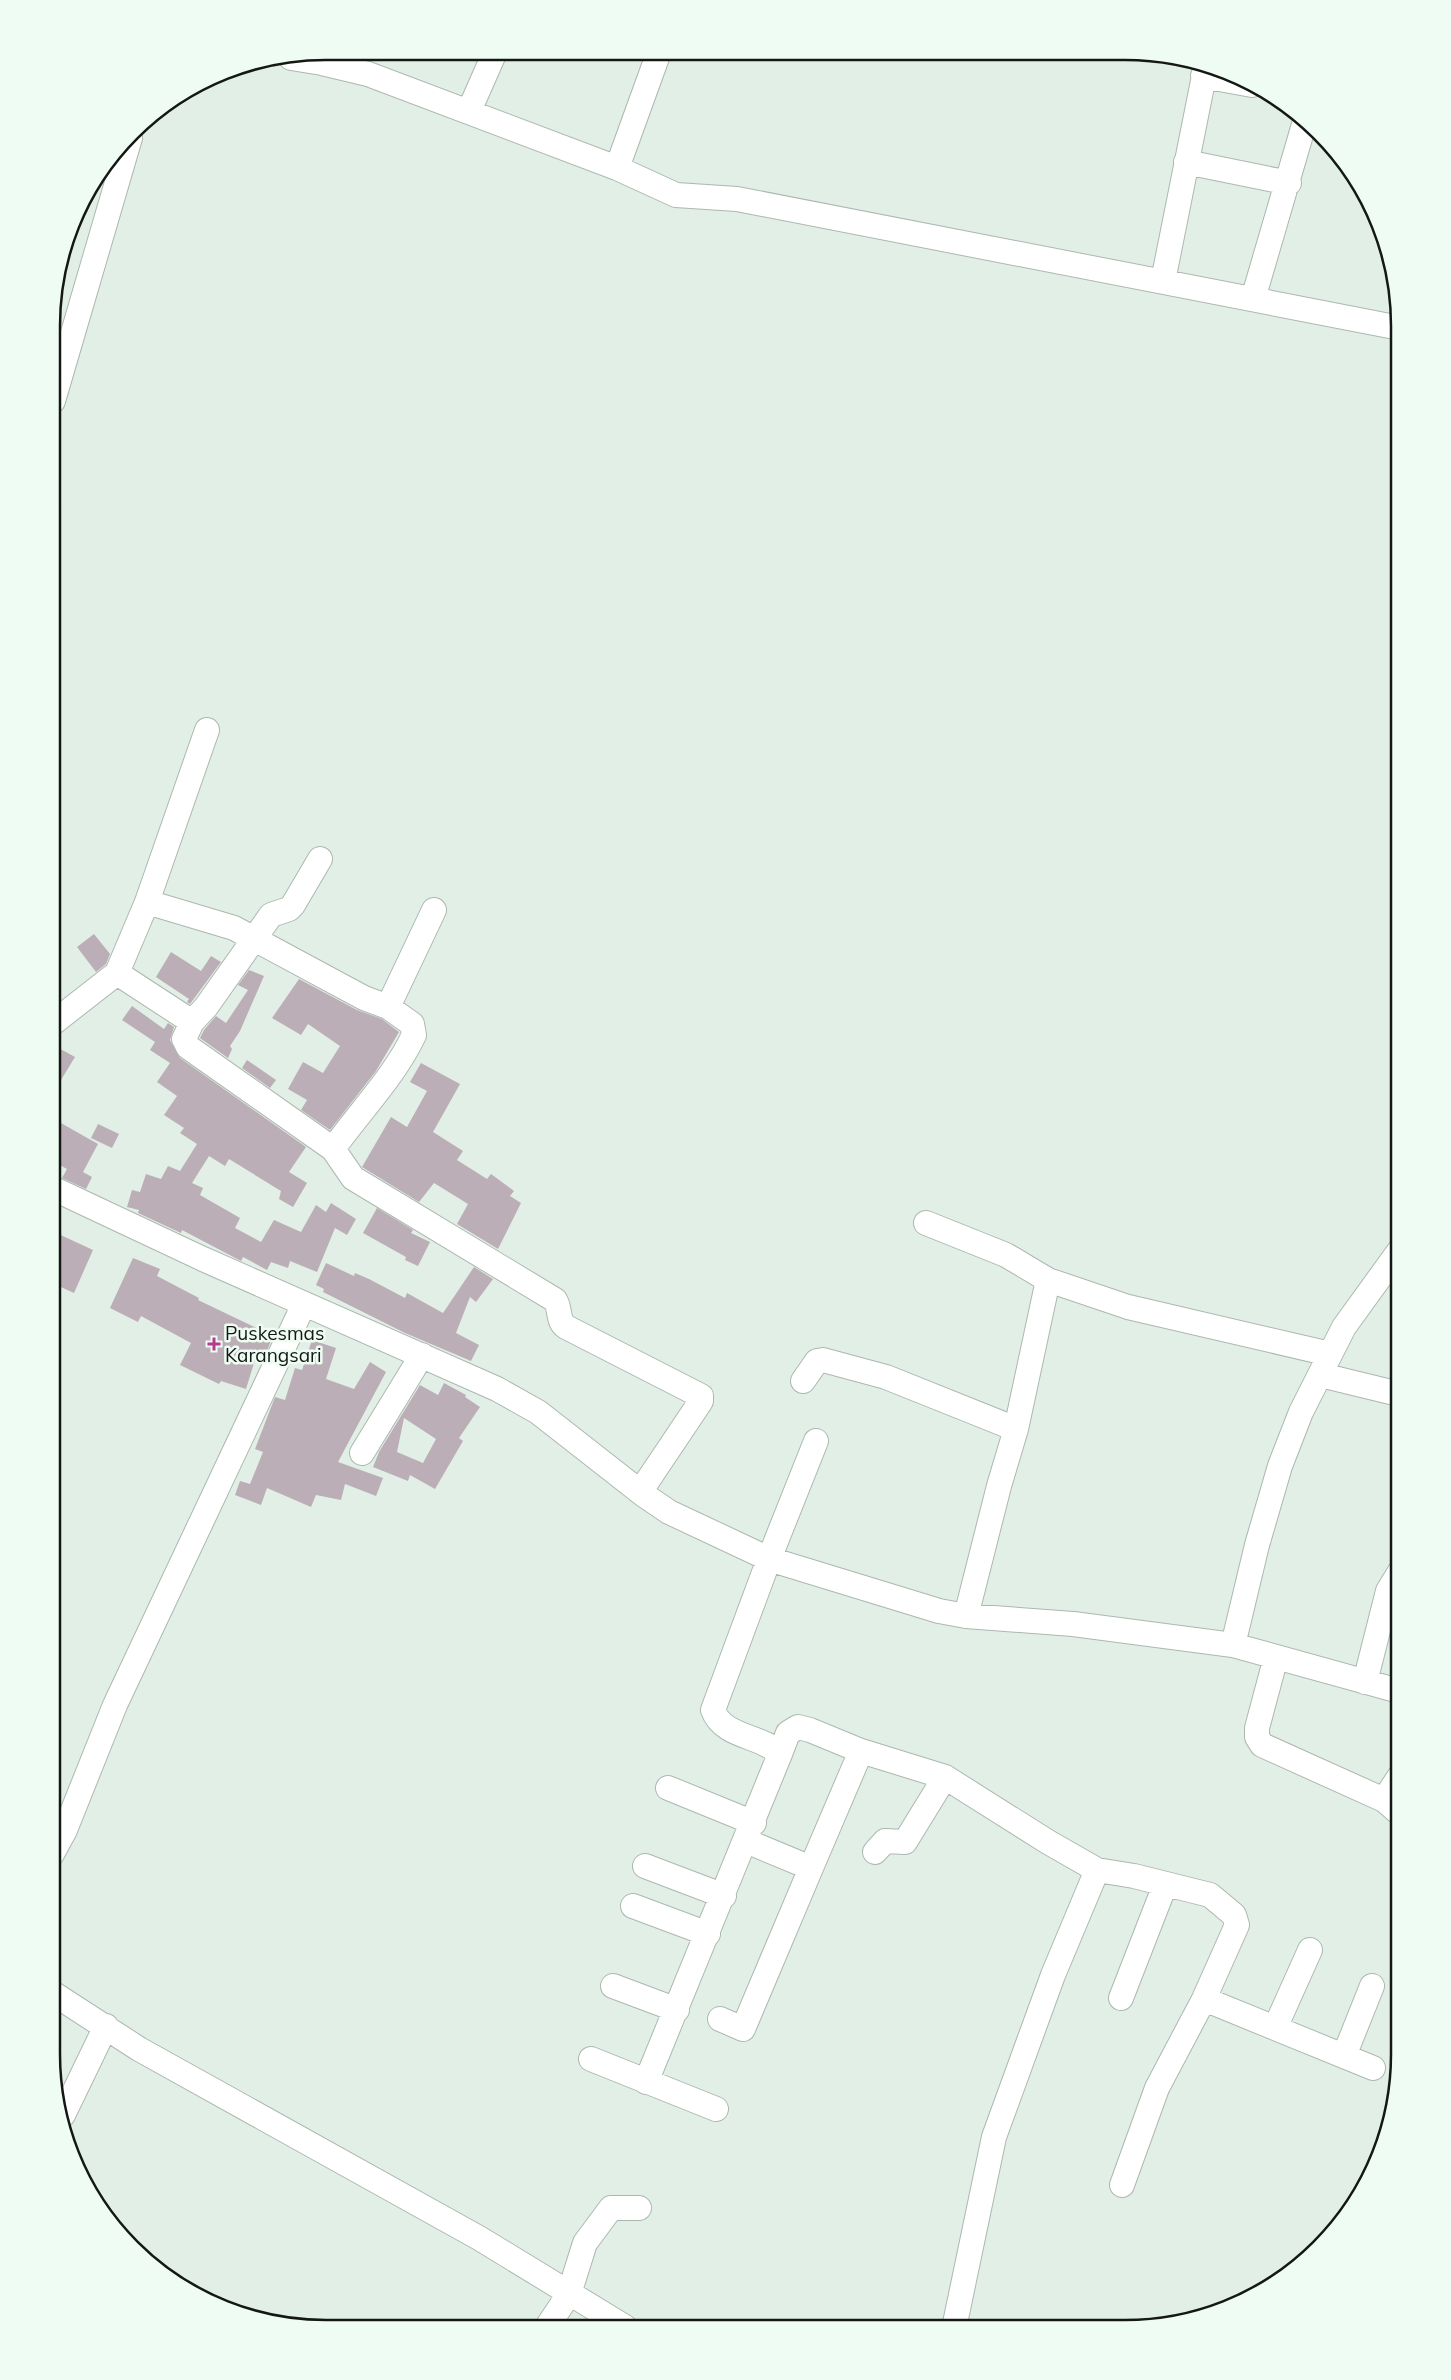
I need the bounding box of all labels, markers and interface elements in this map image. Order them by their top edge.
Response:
place label: Puskesmas Karangsari [225,1321,324,1367]
marker: Puskesmas Karangsari [207,1337,221,1351]

